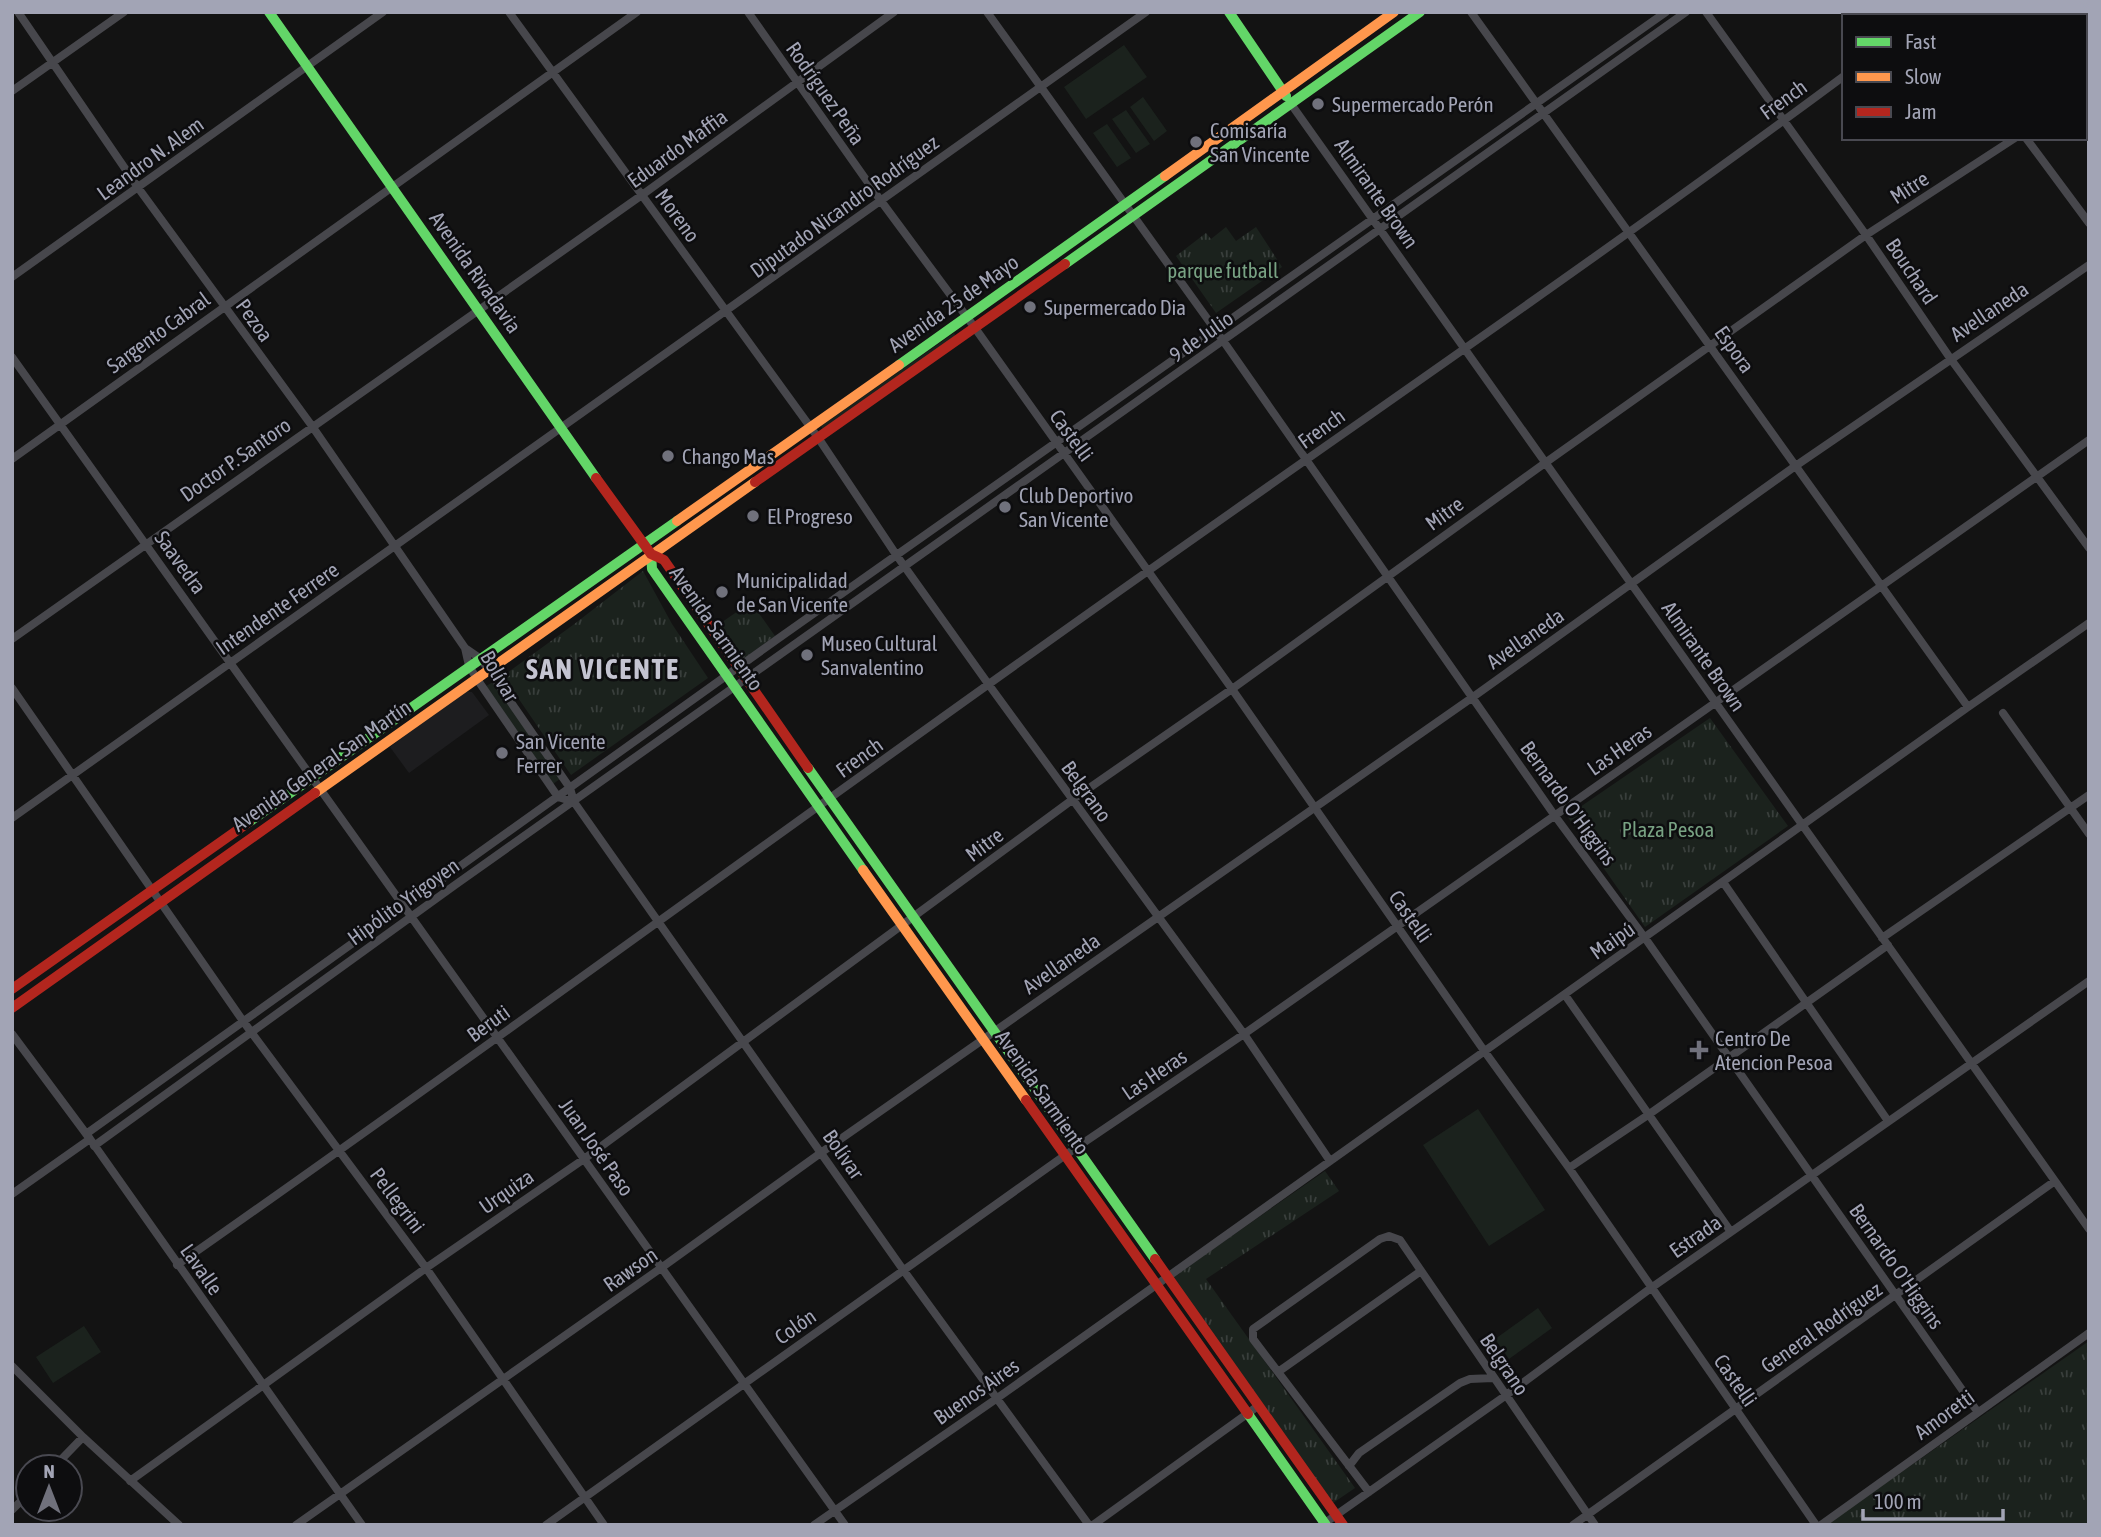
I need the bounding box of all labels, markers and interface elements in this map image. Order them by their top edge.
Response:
legend [1842,14,2087,140]
text: Fast [1905,29,1936,53]
street label: Rodríguez Peña [782,37,870,149]
text: Slow [1905,64,1942,88]
street label: French [1755,74,1811,124]
place label: Supermercado Perón [1332,92,1494,116]
marker: Supermercado Perón [1310,96,1326,112]
text: Jam [1905,99,1937,123]
street label: Eduardo Maffia [622,104,732,192]
street label: Leandro N. Alem [92,111,208,205]
place label: Comisaría San Vincente [1210,118,1310,166]
street label: Diputado Nicandro Rodríguez [745,129,943,282]
marker: Comisaría San Vincente [1188,134,1204,150]
street label: Almirante Brown [1330,134,1424,252]
street label: Mitre [1885,166,1933,208]
street label: Moreno [651,184,705,246]
street label: Avenida Rivadavia [425,207,527,337]
street label: Bouchard [1881,234,1943,308]
street label: Avenida 25 de Mayo [883,249,1023,357]
park label: parque futball [1167,258,1279,282]
street label: Avellaneda [1946,276,2032,346]
street label: Sargento Cabral [102,286,214,377]
street label: Pezoa [232,294,278,346]
place label: Supermercado Dia [1044,295,1186,319]
marker: Supermercado Dia [1022,299,1038,315]
street label: 9 de Julio [1165,305,1237,367]
street label: Espora [1710,321,1760,377]
street label: French [1293,403,1349,453]
street label: Castelli [1045,404,1099,466]
street label: Doctor P. Santoro [175,412,295,506]
place label: Chango Mas [682,444,774,468]
marker: Chango Mas [660,448,676,464]
place label: Club Deportivo San Vicente [1019,483,1133,531]
street label: Mitre [1420,491,1468,535]
marker: Club Deportivo San Vicente [997,499,1013,515]
place label: El Progreso [767,504,853,528]
marker: El Progreso [745,508,761,524]
street label: Saavedra [150,526,212,598]
street label: Intendente Ferrere [211,557,343,659]
street label: Avenida Sarmiento [665,561,769,695]
place label: Municipalidad de San Vicente [736,568,848,616]
marker: Municipalidad de San Vicente [714,584,730,600]
street label: Almirante Brown [1657,597,1751,715]
street label: Avellaneda [1482,603,1568,673]
place label: Museo Cultural Sanvalentino [821,631,938,679]
street label: Bolívar [476,646,524,706]
marker: Museo Cultural Sanvalentino [799,647,815,663]
district label: SAN VICENTE [526,653,680,685]
street label: Avenida General San Martín [227,694,415,836]
street label: Las Heras [1582,718,1656,780]
place label: San Vicente Ferrer [516,729,606,777]
street label: French [831,732,887,782]
street label: Bernardo O'Higgins [1516,736,1622,870]
marker: San Vicente Ferrer [494,745,510,761]
street label: Belgrano [1057,756,1117,826]
park label: Plaza Pesoa [1622,817,1714,841]
street label: Mitre [961,822,1007,866]
street label: Hipólito Yrigoyen [343,853,463,949]
street label: Castelli [1385,885,1437,947]
street label: Maipú [1585,916,1639,964]
street label: Avellaneda [1018,928,1104,998]
street label: Beruti [462,1000,514,1046]
street label: Avenida Sarmiento [991,1025,1095,1159]
place label: Centro De Atencion Pesoa [1715,1026,1833,1074]
marker: Centro De Atencion Pesoa [1689,1040,1709,1060]
street label: Las Heras [1117,1044,1191,1104]
street label: Juan José Paso [555,1094,639,1200]
street label: Bolívar [819,1125,870,1184]
street label: Pellegrini [366,1163,430,1237]
street label: Urquiza [474,1164,538,1218]
street label: Bernardo O'Higgins [1845,1199,1949,1333]
street label: Estrada [1664,1210,1726,1262]
street label: Lavalle [176,1239,228,1299]
street label: Rawson [598,1242,662,1296]
street label: General Rodríguez [1756,1276,1886,1378]
street label: Colón [770,1303,820,1349]
street label: Belgrano [1476,1329,1534,1399]
street label: Castelli [1710,1349,1762,1411]
street label: Buenos Aires [929,1353,1023,1429]
street label: Amoretti [1909,1384,1979,1444]
north arrow [14,1453,84,1523]
text: N [43,1460,55,1482]
scale bar [1863,1478,2003,1522]
text: 100 m [1874,1489,1922,1513]

